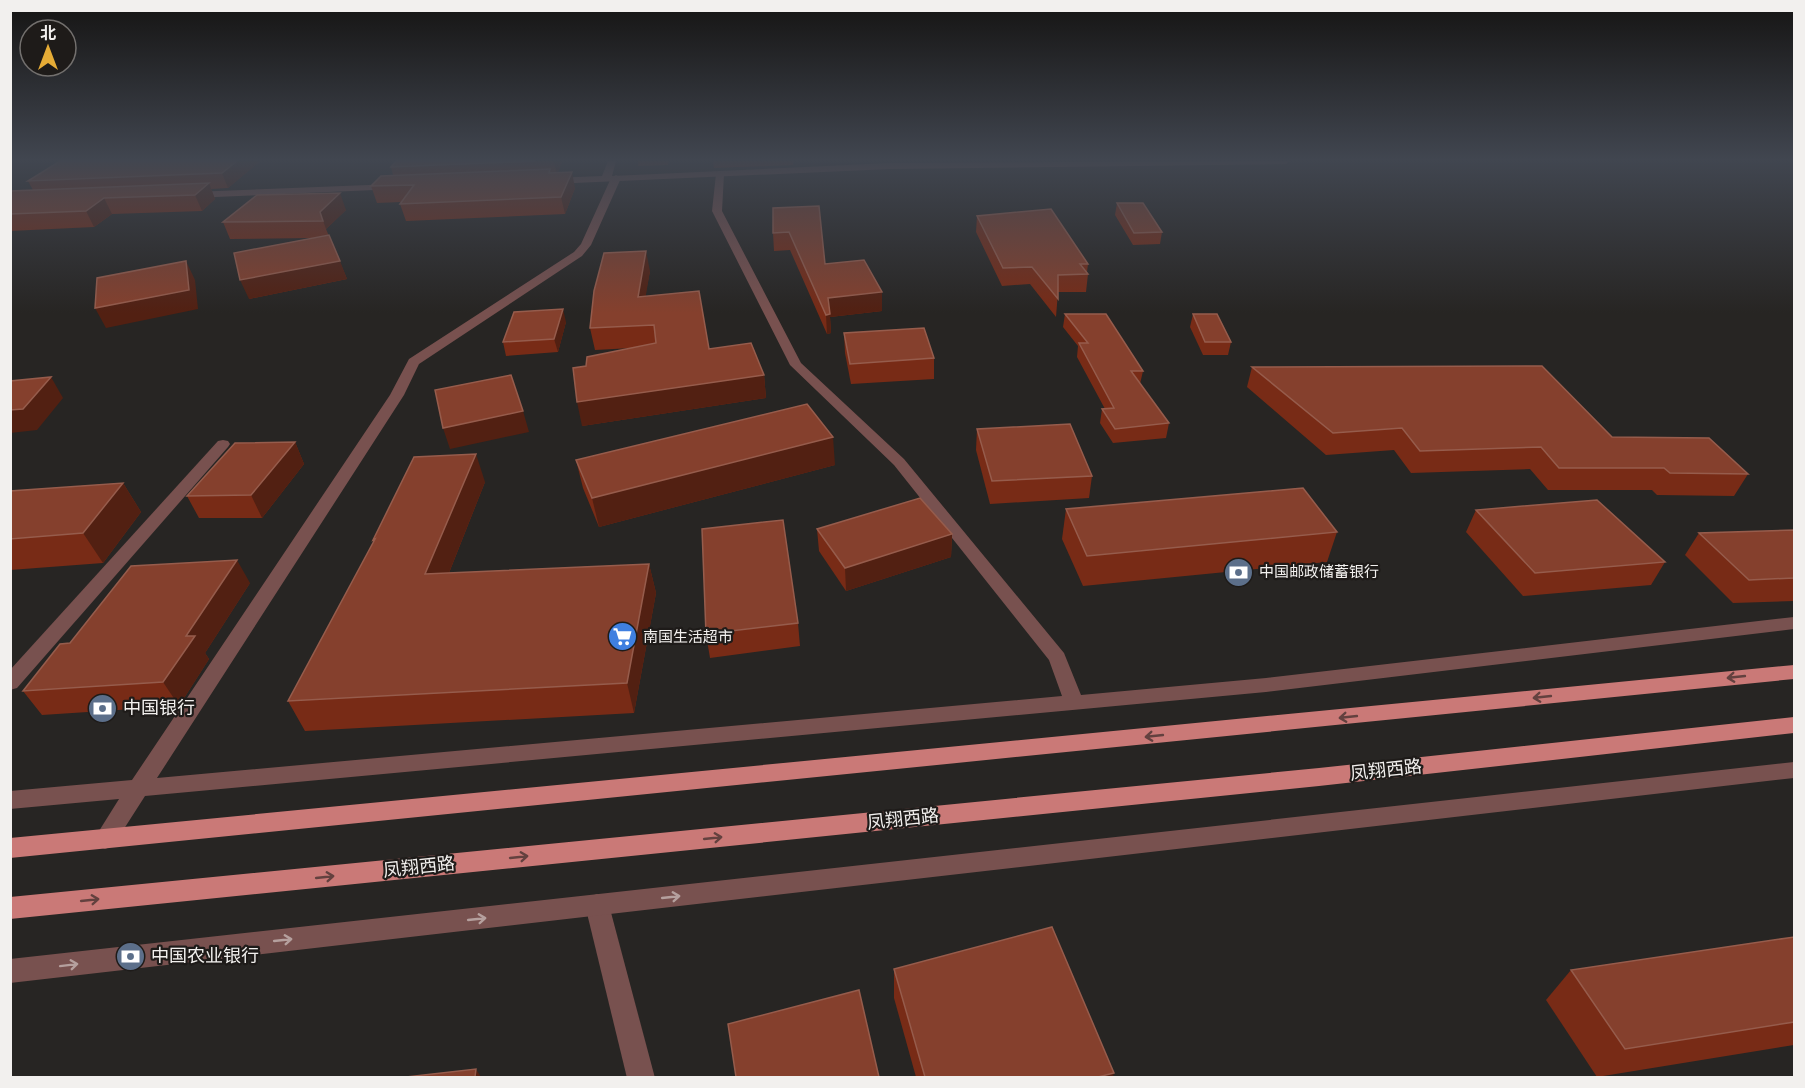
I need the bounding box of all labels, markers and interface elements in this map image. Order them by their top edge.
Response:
north arrow [18,18,78,78]
text: 北 [40,24,56,43]
bank icon: 中国邮政储蓄银行 [1222,556,1254,588]
place label: 中国邮政储蓄银行 [1259,563,1379,581]
supermarket icon: 南国生活超市 [606,621,638,653]
place label: 南国生活超市 [643,628,733,646]
one-way arrow [1727,672,1747,683]
bank icon: 中国银行 [86,692,118,724]
one-way arrow [1533,692,1553,703]
place label: 中国银行 [123,697,195,719]
one-way arrow [1339,712,1359,723]
one-way arrow [1145,731,1165,742]
street label: 凤翔西路 [1349,755,1423,785]
street label: 凤翔西路 [866,804,940,834]
one-way arrow [703,832,723,843]
one-way arrow [509,851,529,862]
street label: 凤翔西路 [382,852,456,882]
one-way arrow [315,871,335,882]
one-way arrow [660,891,680,902]
one-way arrow [79,894,99,905]
one-way arrow [467,913,486,924]
one-way arrow [273,934,293,945]
bank icon: 中国农业银行 [114,940,146,972]
place label: 中国农业银行 [151,945,259,967]
one-way arrow [58,959,78,970]

